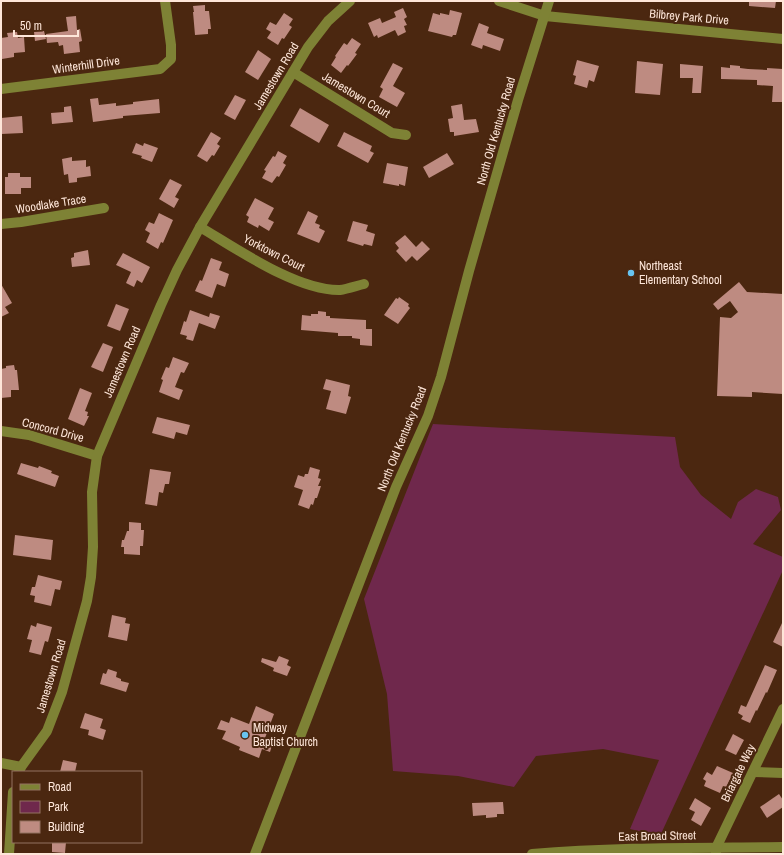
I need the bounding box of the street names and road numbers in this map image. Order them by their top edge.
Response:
street label: Bilbrey Park Drive [649,6,729,28]
street label: Jamestown Road [250,39,302,113]
street label: Winterhill Drive [51,52,121,78]
street label: Jamestown Court [319,68,393,122]
street label: North Old Kentucky Road [473,75,519,187]
street label: Woodlake Trace [15,191,87,217]
street label: Yorktown Court [240,231,308,275]
street label: Jamestown Road [100,324,144,400]
street label: North Old Kentucky Road [374,384,430,494]
street label: Concord Drive [20,414,86,446]
street label: Jamestown Road [32,637,70,715]
street label: Briargate Way [717,741,759,805]
street label: East Broad Street [618,827,696,845]

